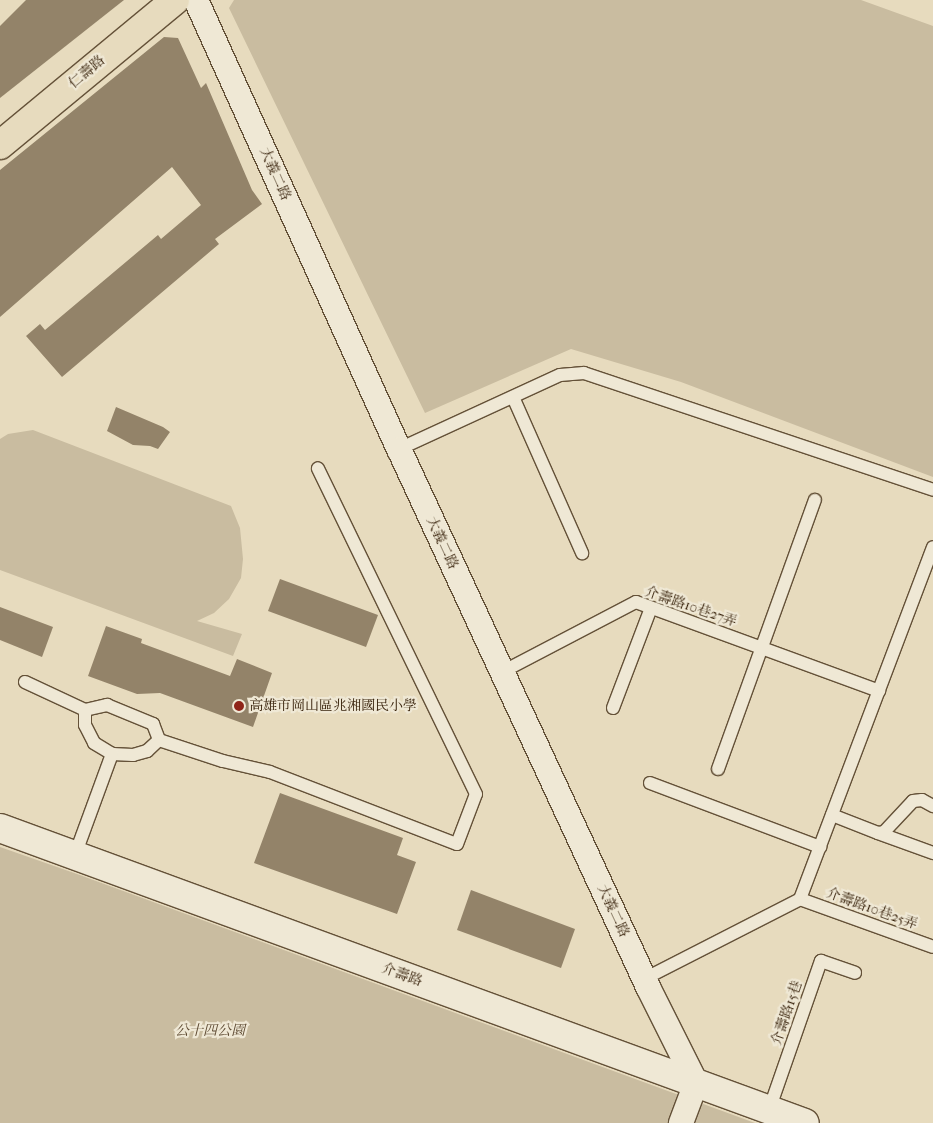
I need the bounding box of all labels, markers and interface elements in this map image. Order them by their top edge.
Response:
street label: 仁壽路 [66,52,108,92]
street label: 大義二路 [256,145,294,203]
street label: 大義二路 [423,514,461,572]
street label: 介壽路10巷27弄 [643,583,739,631]
place label: 高雄市岡山區兆湘國民小學 [249,698,417,714]
marker: 高雄市岡山區兆湘國民小學 [233,700,245,712]
street label: 大義二路 [594,882,632,940]
street label: 介壽路10巷25弄 [824,885,920,933]
street label: 介壽路 [379,960,425,990]
street label: 介壽路15巷 [768,979,806,1047]
park label: 公十四公園 [175,1023,245,1039]

